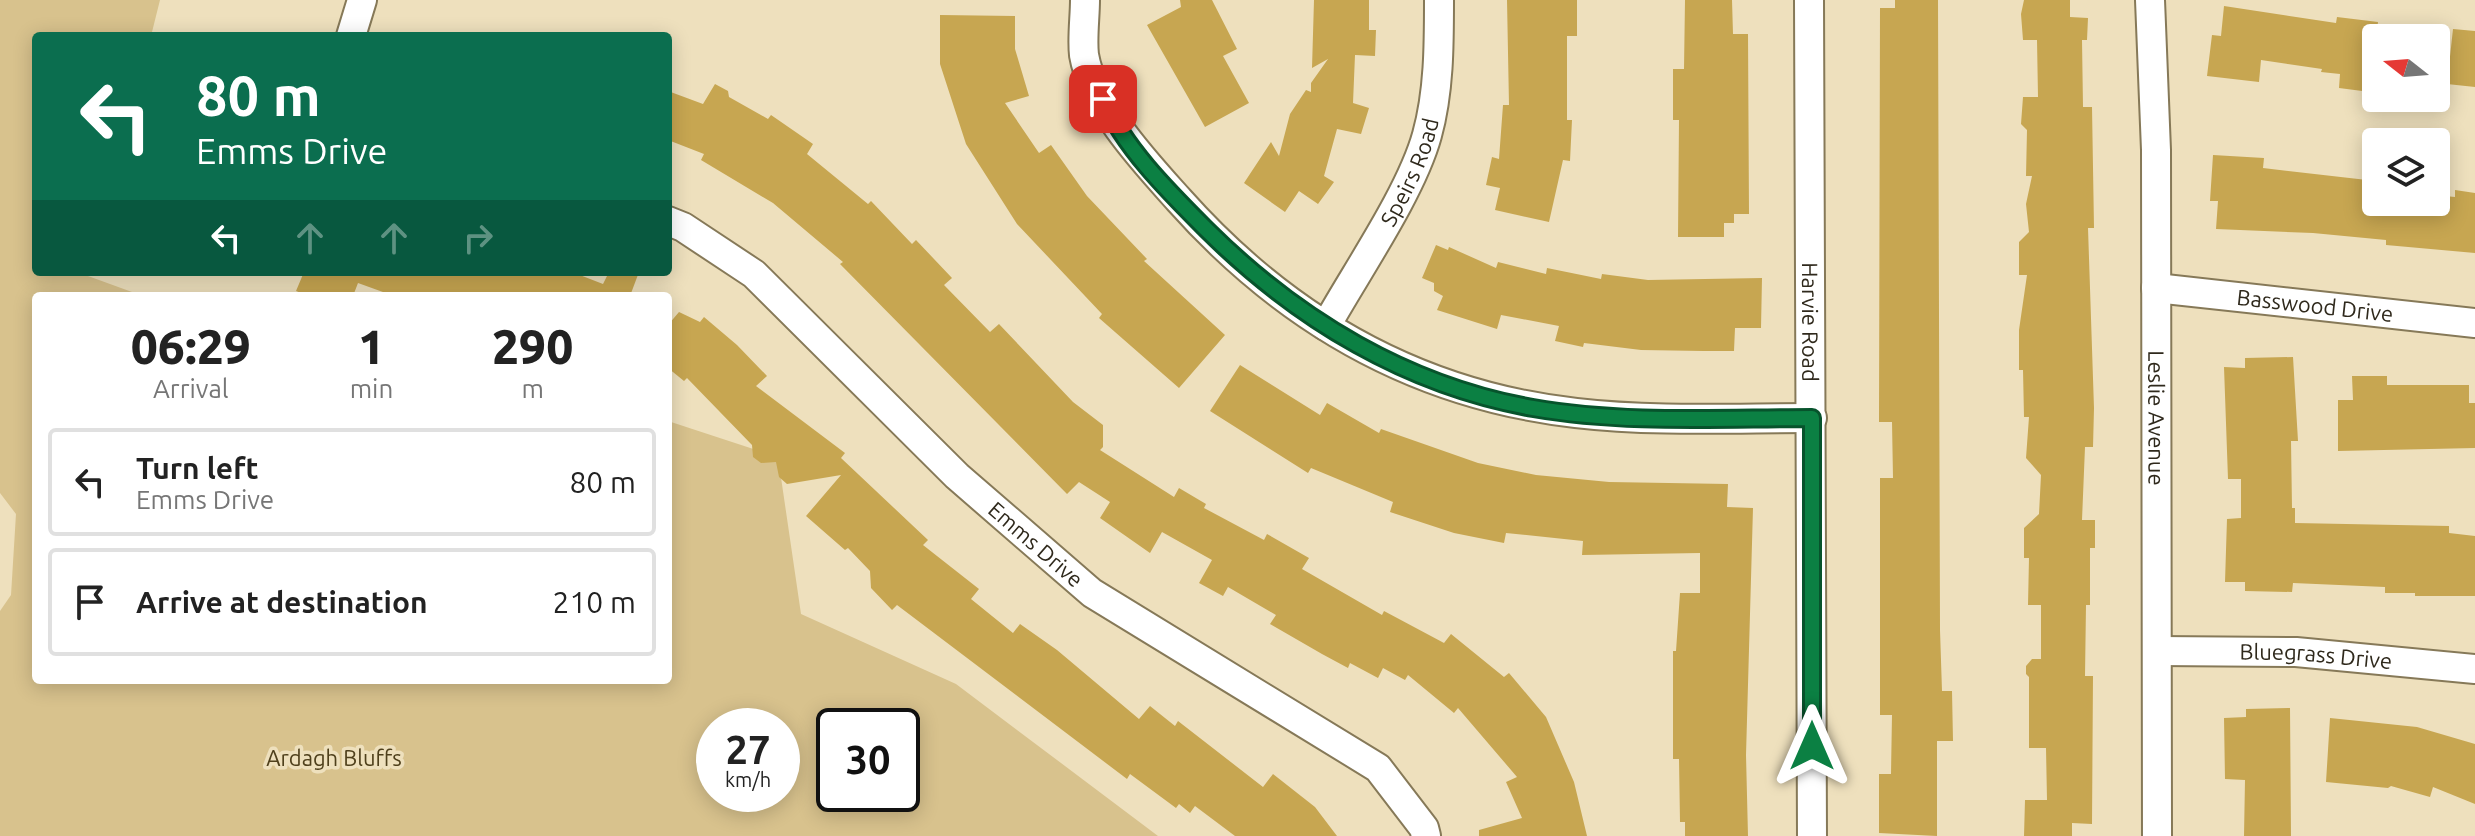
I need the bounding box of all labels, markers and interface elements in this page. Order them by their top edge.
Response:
north arrow [2362,24,2450,112]
map controls [2362,24,2450,216]
icon: left [64,64,168,168]
text: 80 m [196,64,321,127]
pin [1069,65,1137,133]
icon: arrive [1081,77,1125,121]
street label: Speirs Road [1375,115,1443,230]
button: layers [2362,128,2450,216]
text: Emms Drive [196,130,387,171]
icon: left [204,216,248,260]
icon: ahead [288,216,332,260]
icon: ahead [372,216,416,260]
icon: right [456,216,500,260]
street label: Harvie Road [1798,262,1823,382]
street label: Basswood Drive [2236,284,2395,326]
text: 06:29 [131,319,251,373]
text: 1 [358,319,385,373]
text: 290 [492,319,573,373]
street label: Leslie Avenue [2144,350,2169,486]
text: Arrival [153,374,229,403]
text: min [350,374,393,403]
text: m [521,374,544,403]
text: Turn left [136,451,258,485]
icon: left [68,460,112,504]
text: 80 m [569,465,636,499]
text: Emms Drive [136,485,274,514]
street label: Emms Drive [984,496,1089,592]
icon: arrive [68,580,112,624]
text: Arrive at destination [136,585,428,619]
text: 210 m [552,585,636,619]
street label: Bluegrass Drive [2239,639,2393,673]
position arrow [1770,704,1854,788]
speed limit sign: 30 [816,708,920,812]
text: 27 [725,727,771,772]
park label: Ardagh Bluffs [266,745,402,770]
text: km/h [725,768,771,791]

